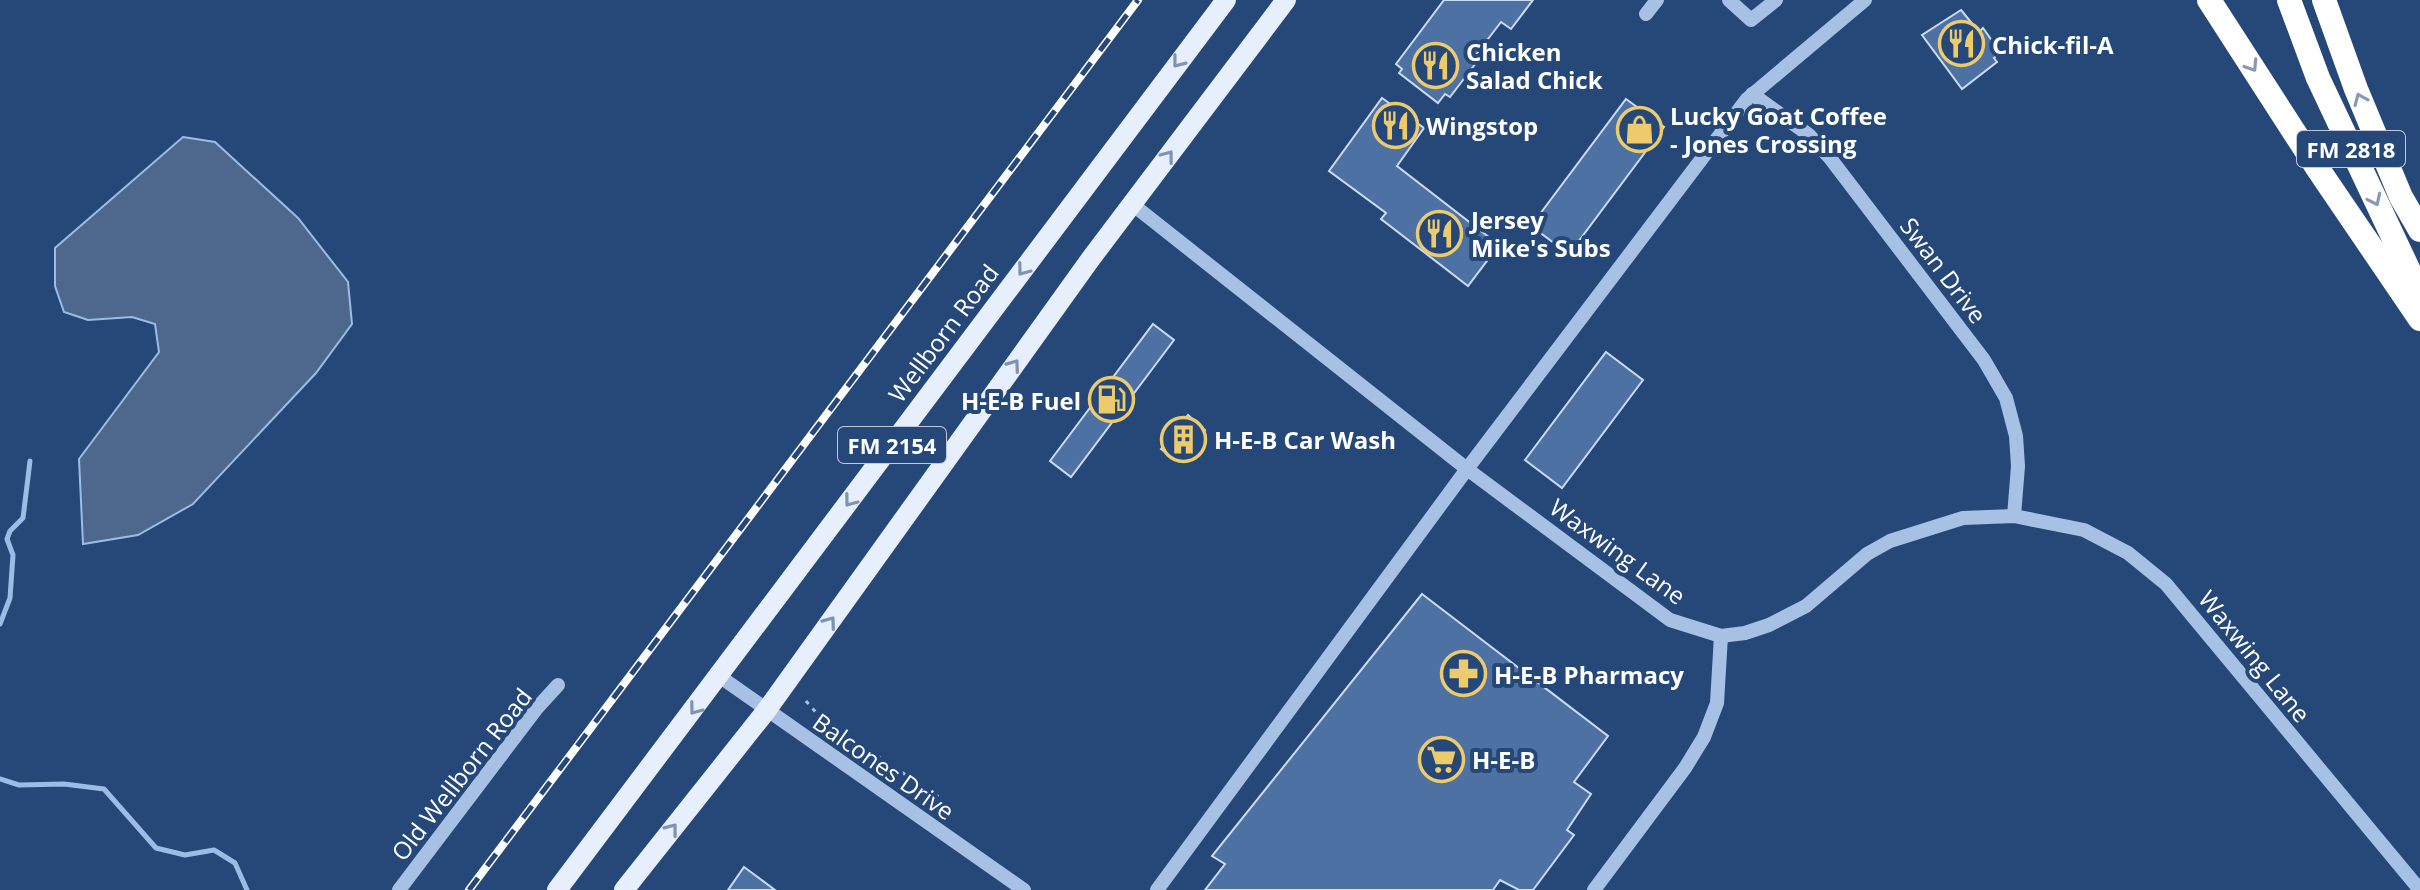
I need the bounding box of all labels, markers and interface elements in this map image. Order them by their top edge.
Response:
restaurant icon: Chick-fil-A [1937,20,1985,68]
place label: Chick-fil-A [1992,28,2114,61]
place label: Chicken Salad Chick [1466,35,1603,96]
restaurant icon: Chicken Salad Chick [1411,41,1459,89]
one-way arrow [1174,53,1188,68]
one-way arrow [2242,57,2257,71]
one-way arrow [2353,93,2370,107]
place label: Lucky Goat Coffee - Jones Crossing [1670,99,1887,160]
restaurant icon: Wingstop [1371,101,1419,149]
shop icon: Lucky Goat Coffee - Jones Crossing [1615,105,1663,153]
place label: Wingstop [1426,109,1538,142]
road number: FM 2818 [2297,131,2405,167]
one-way arrow [1159,150,1173,165]
one-way arrow [2365,192,2381,206]
place label: Jersey Mike's Subs [1469,203,1611,264]
restaurant icon: Jersey Mike's Subs [1416,209,1464,257]
street label: Swan Drive [1893,210,1995,330]
street label: Wellborn Road [880,257,1006,409]
one-way arrow [1018,261,1032,276]
one-way arrow [1004,360,1019,374]
fuel station icon: H-E-B Fuel [1088,376,1136,424]
place label: H-E-B Fuel [961,384,1081,417]
building icon: H-E-B Car Wash [1159,415,1207,463]
place label: H-E-B Car Wash [1214,423,1396,456]
road number: FM 2154 [838,427,946,463]
street label: Waxwing Lane [1543,490,1693,612]
one-way arrow [846,492,860,507]
street label: Waxwing Lane [2192,583,2318,729]
one-way arrow [820,616,835,631]
pharmacy icon: H-E-B Pharmacy [1439,650,1487,698]
place label: H-E-B Pharmacy [1494,658,1684,691]
street label: Old Wellborn Road [383,681,539,867]
one-way arrow [690,700,704,715]
street label: Balcones Drive [807,705,961,827]
supermarket icon: H-E-B [1417,735,1465,783]
place label: H-E-B [1472,743,1535,776]
one-way arrow [663,823,677,838]

